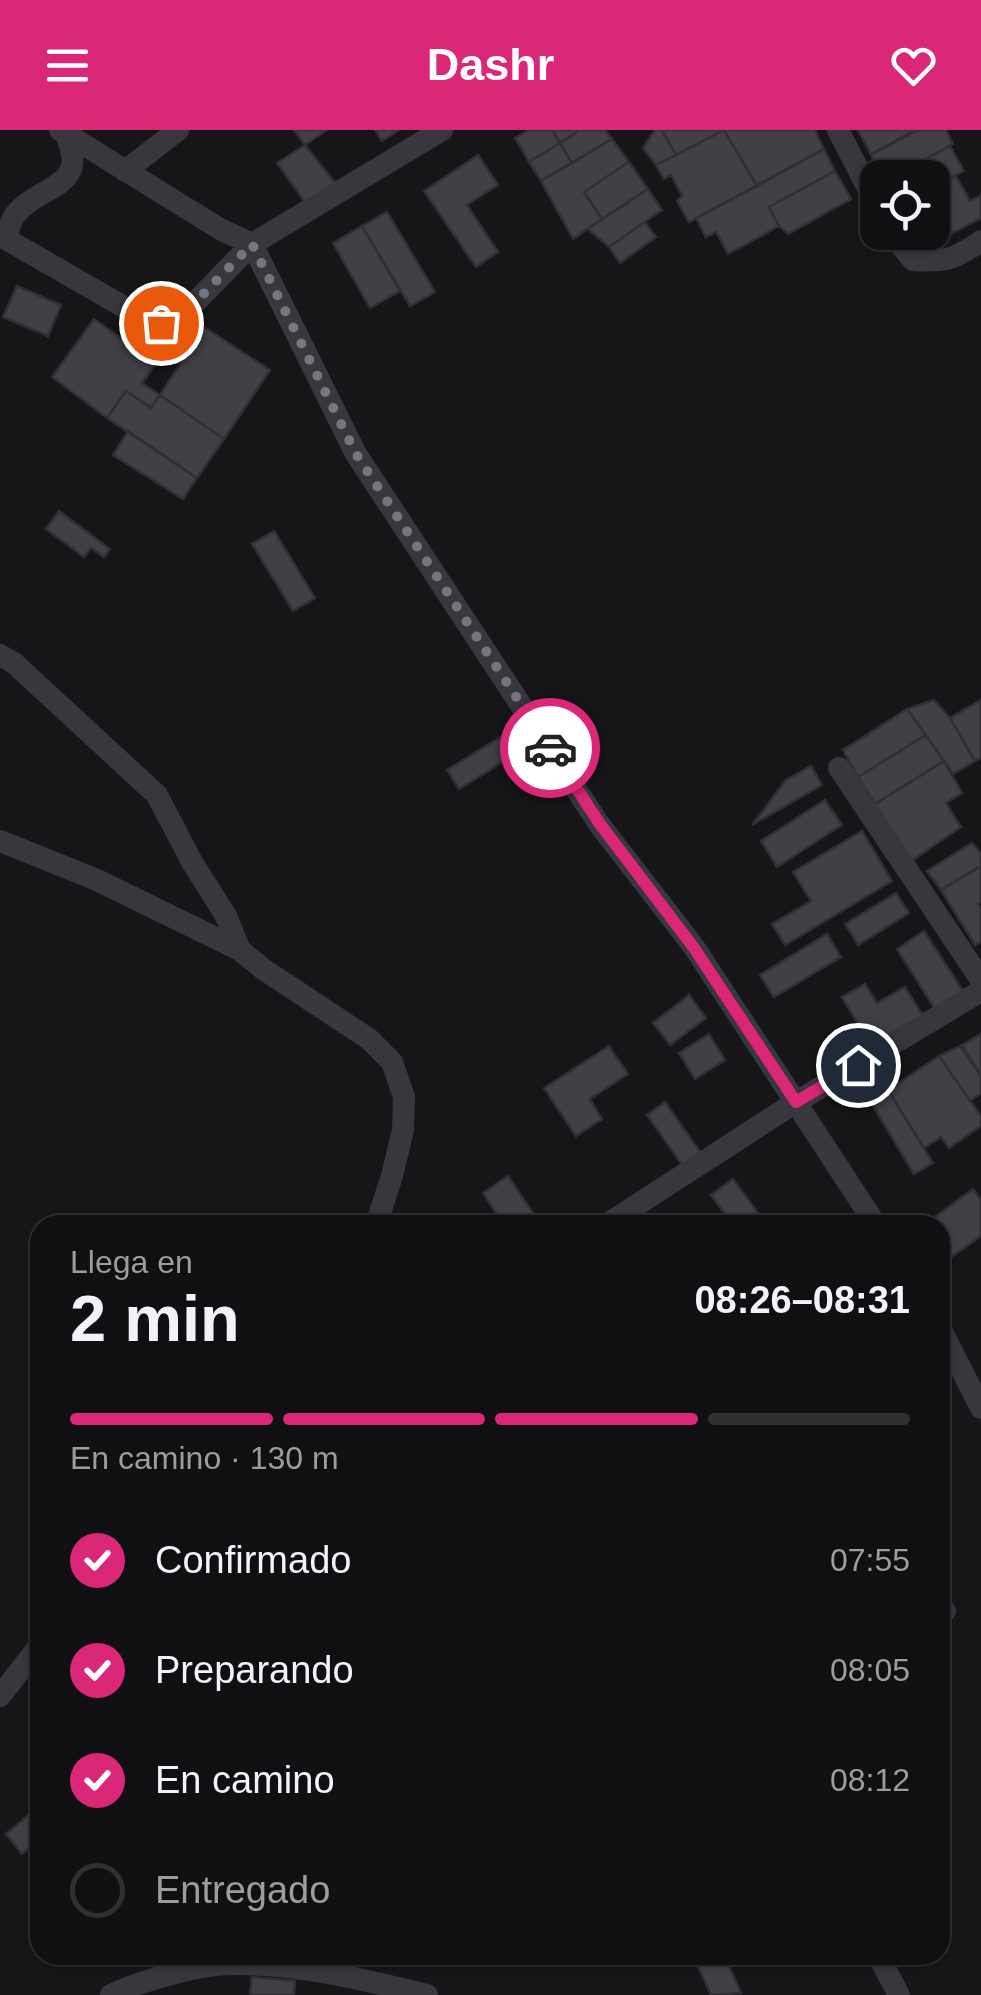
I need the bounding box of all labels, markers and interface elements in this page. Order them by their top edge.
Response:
icon: menu [40,38,95,93]
icon: heart [886,38,941,93]
text: Dashr [427,39,554,90]
map controls [860,160,950,250]
button: locate [860,160,950,250]
pin [119,281,204,366]
icon: bag [134,296,189,351]
courier [500,698,600,798]
icon: car [523,721,578,776]
pin [816,1023,901,1108]
icon: home [831,1038,886,1093]
text: Llega en [70,1244,193,1280]
text: 08:26–08:31 [694,1279,910,1321]
text: 2 min [70,1282,240,1355]
text: En camino · 130 m [70,1440,339,1476]
icon: check [70,1533,125,1588]
text: Confirmado [155,1539,351,1581]
text: 07:55 [830,1542,910,1578]
icon: check [70,1643,125,1698]
text: Preparando [155,1649,354,1691]
text: 08:05 [830,1652,910,1688]
icon: check [70,1753,125,1808]
text: En camino [155,1759,335,1801]
text: 08:12 [830,1762,910,1798]
text: Entregado [155,1869,330,1911]

